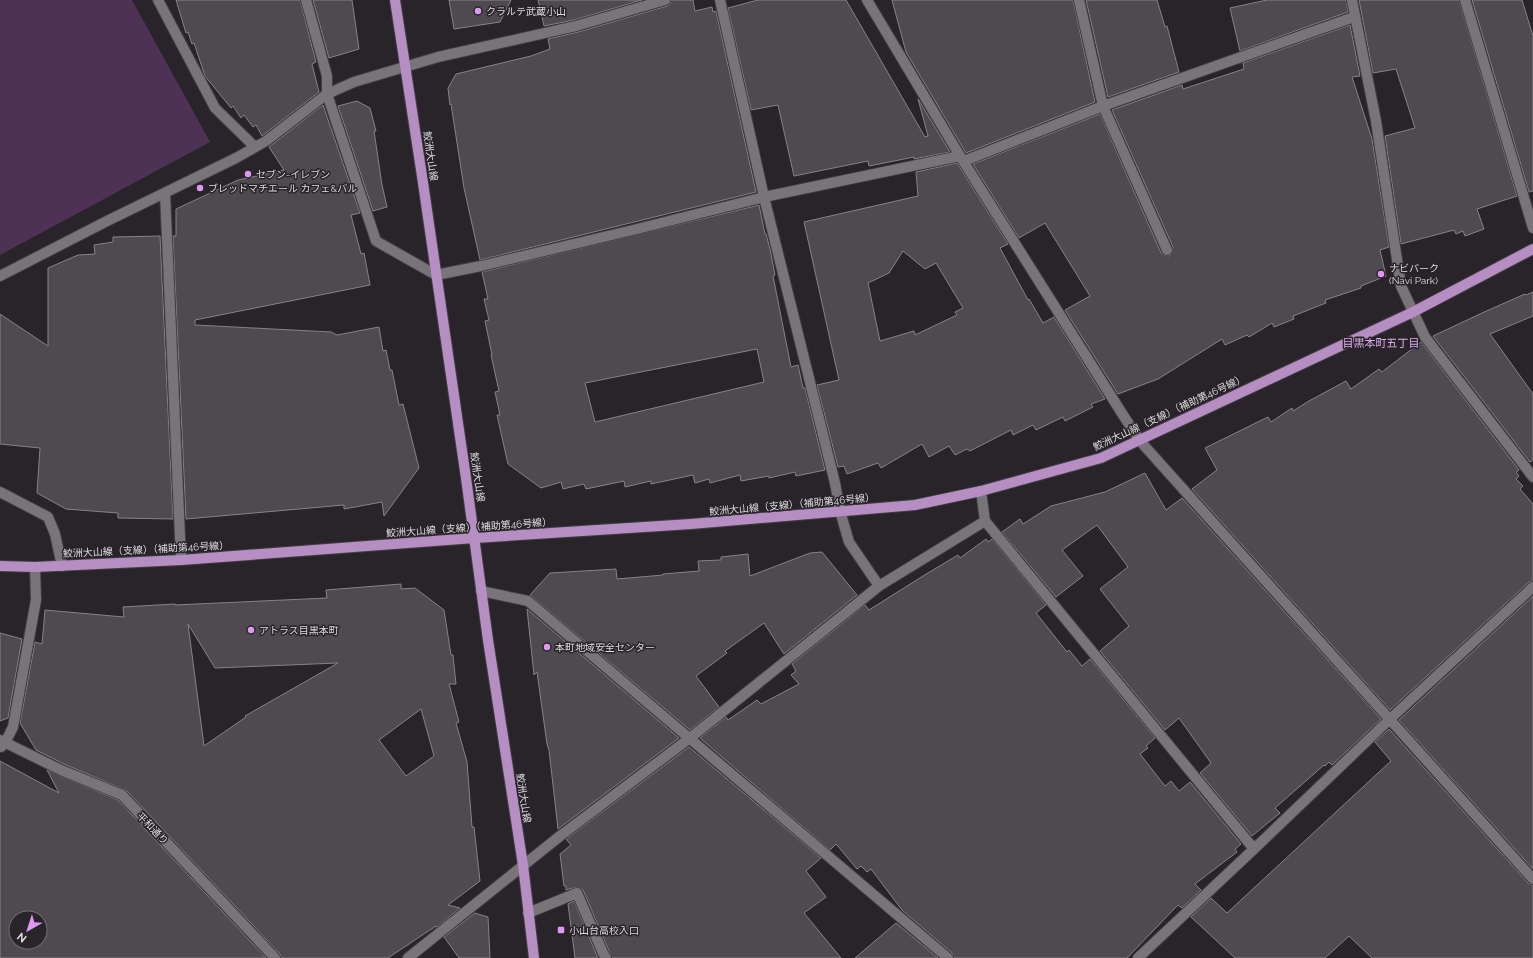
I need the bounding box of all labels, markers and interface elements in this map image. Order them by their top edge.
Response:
marker: クラルテ武蔵小山 [473,6,483,16]
place label: クラルテ武蔵小山 [486,6,566,17]
street label: 鮫洲大山線 [422,131,439,182]
marker: セブン-イレブン [243,169,253,179]
place label: セブン-イレブン [256,169,330,180]
marker: ブレッドマチエール カフェ&バル [195,183,205,193]
place label: ブレッドマチエール カフェ&バル [208,183,357,194]
place label: ナビパーク (Navi Park) [1389,263,1439,286]
marker: ナビパーク (Navi Park) [1376,269,1386,279]
district label: 目黒本町五丁目 [1343,337,1420,350]
street label: 鮫洲大山線（支線）（補助第46号線） [1091,372,1247,453]
street label: 鮫洲大山線 [469,452,486,503]
street label: 鮫洲大山線（支線）（補助第46号線） [709,492,875,517]
street label: 鮫洲大山線（支線）（補助第46号線） [386,516,552,539]
street label: 鮫洲大山線（支線）（補助第46号線） [63,540,229,559]
marker: アトラス目黒本町 [246,625,256,635]
place label: アトラス目黒本町 [259,625,339,636]
marker: 本町地域安全センター [542,642,552,652]
place label: 本町地域安全センター [555,642,655,653]
street label: 鮫洲大山線 [514,773,533,824]
street label: 平和通り [135,810,170,847]
north arrow [8,910,48,950]
marker: 小山台高校入口 [556,925,566,935]
place label: 小山台高校入口 [569,925,639,936]
text: N [15,930,29,945]

